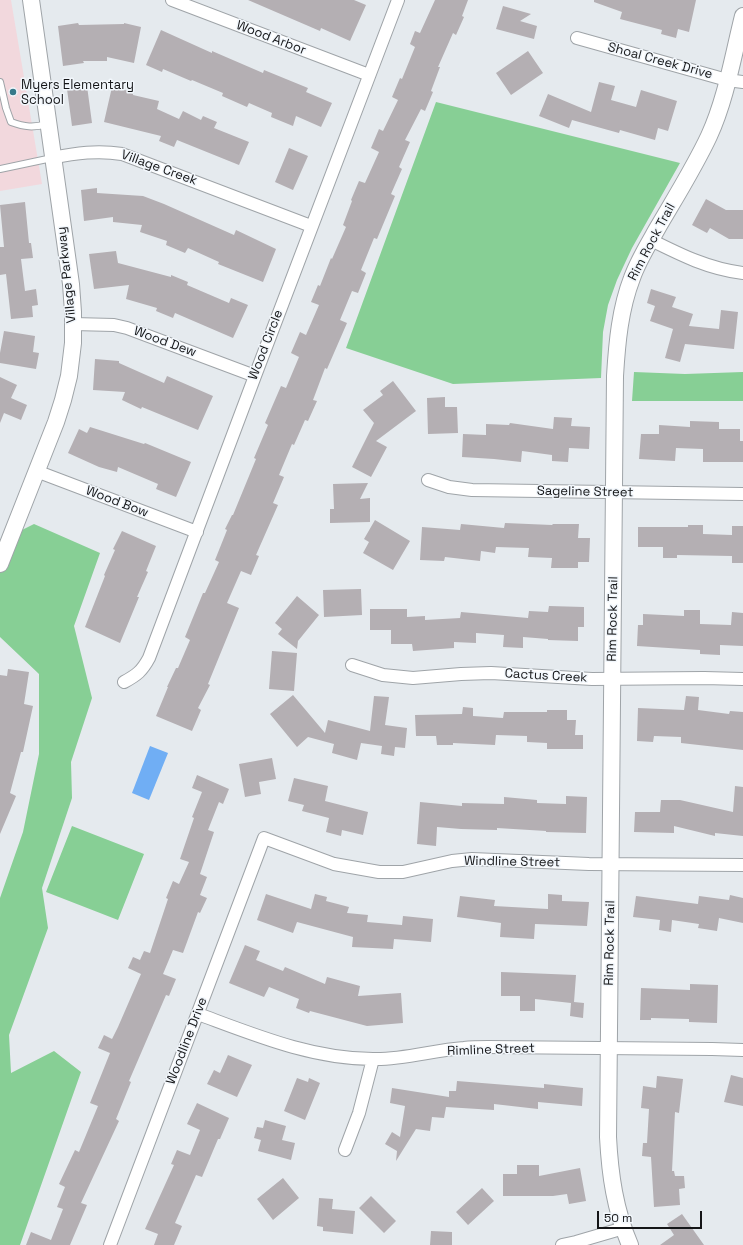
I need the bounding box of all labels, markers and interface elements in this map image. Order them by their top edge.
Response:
street label: Wood Arbor [234,18,308,58]
street label: Shoal Creek Drive [606,40,714,82]
place label: Myers Elementary School [21,77,134,108]
marker: Myers Elementary School [8,87,18,97]
street label: Village Creek [119,147,199,189]
street label: Rim Rock Trail [625,201,679,283]
street label: Village Parkway [54,226,80,324]
street label: Wood Circle [245,308,287,382]
street label: Wood Dew [132,323,198,361]
street label: Wood Bow [83,483,151,521]
street label: Sageline Street [537,483,633,501]
street label: Rim Rock Trail [604,576,622,662]
street label: Cactus Creek [504,666,588,686]
street label: Windline Street [464,853,560,871]
street label: Rim Rock Trail [601,900,619,986]
street label: Woodline Drive [163,995,211,1087]
street label: Rimline Street [447,1041,535,1059]
scale bar [599,1203,704,1229]
text: 50 m [604,1210,632,1226]

